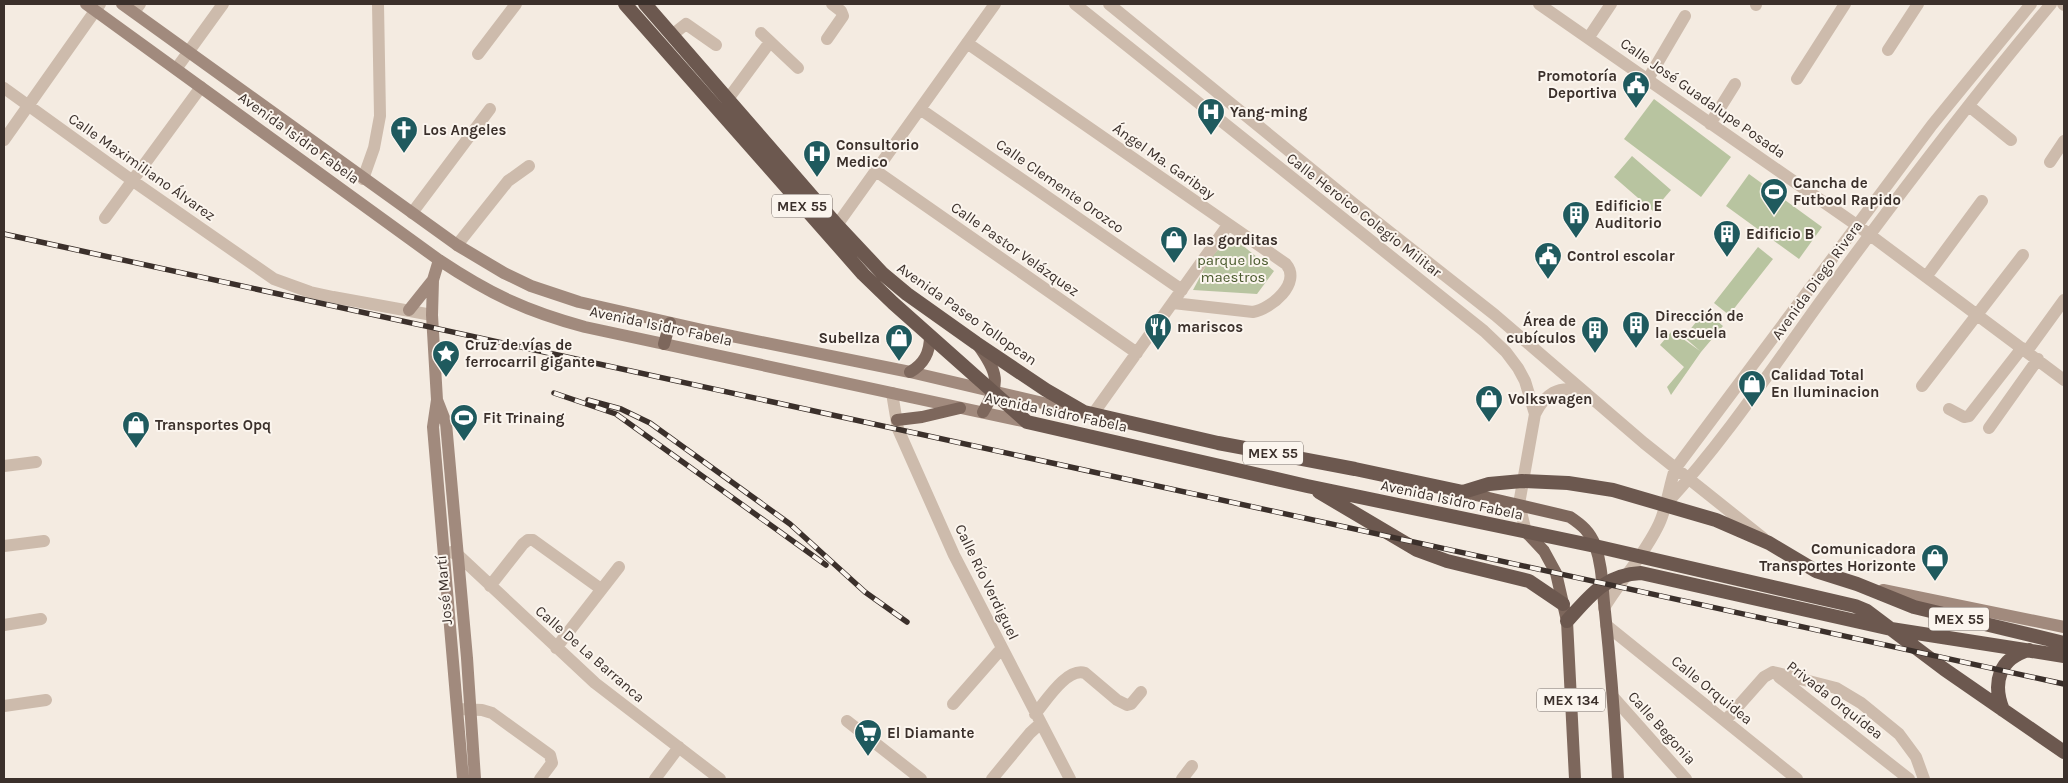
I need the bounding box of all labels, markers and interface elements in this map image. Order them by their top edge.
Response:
street label: Calle José Guadalupe Posada [1617,34,1789,162]
place label: Promotoría Deportiva [1537,67,1617,102]
public building icon: Promotoría Deportiva [1621,70,1651,109]
street label: Avenida Isidro Fabela [235,88,363,188]
hospital icon: Yang-ming [1196,97,1226,136]
place label: Yang-ming [1230,103,1308,121]
street label: Calle Maximiliano Álvarez [65,109,219,225]
church icon: Los Angeles [389,115,419,154]
street label: Ángel Ma. Garibay [1109,119,1219,203]
place label: Los Angeles [423,121,507,139]
street label: Calle Clemente Orozco [992,135,1128,237]
place label: Consultorio Medico [836,136,919,171]
hospital icon: Consultorio Medico [802,139,832,178]
street label: Calle Heroico Colegio Militar [1283,149,1445,281]
place label: Cancha de Futbool Rapido [1793,174,1901,209]
sports icon: Cancha de Futbool Rapido [1759,177,1789,216]
road number: MEX 55 [772,195,832,218]
place label: Edificio E Auditorio [1595,197,1662,232]
street label: Calle Pastor Velázquez [947,198,1083,300]
building icon: Edificio E Auditorio [1561,200,1591,239]
street label: Avenida Diego Rivera [1768,217,1866,343]
building icon: Edificio B [1712,219,1742,258]
shop icon: las gorditas [1159,225,1189,264]
place label: Edificio B [1746,225,1814,243]
place label: las gorditas [1193,231,1278,249]
public building icon: Control escolar [1533,241,1563,280]
place label: Control escolar [1567,247,1675,265]
park label: parque los maestros [1197,251,1269,286]
street label: Avenida Paseo Tollopcan [894,259,1040,369]
street label: Avenida Isidro Fabela [588,302,734,350]
place label: Dirección de la escuela [1655,307,1744,342]
building icon: Dirección de la escuela [1621,310,1651,349]
place label: Área de cubículos [1506,311,1576,347]
restaurant icon: mariscos [1143,312,1173,351]
building icon: Área de cubículos [1580,315,1610,354]
place label: mariscos [1177,318,1243,336]
shop icon: Subellza [884,323,914,362]
place label: Subellza [819,329,880,347]
place label: Cruz de vías de ferrocarril gigante [465,336,595,371]
place icon: Cruz de vías de ferrocarril gigante [431,339,461,378]
place label: Calidad Total En Iluminacion [1771,366,1879,401]
shop icon: Calidad Total En Iluminacion [1737,369,1767,408]
shop icon: Volkswagen [1474,384,1504,423]
street label: Avenida Isidro Fabela [983,388,1129,436]
place label: Volkswagen [1508,390,1592,408]
sports icon: Fit Trinaing [449,403,479,442]
place label: Fit Trinaing [483,409,565,427]
shop icon: Transportes Opq [121,410,151,449]
place label: Transportes Opq [155,416,271,434]
road number: MEX 55 [1243,442,1303,464]
street label: Avenida Isidro Fabela [1379,476,1525,524]
street label: Calle Río Verdiguel [951,521,1023,643]
place label: Comunicadora Transportes Horizonte [1759,540,1916,575]
shop icon: Comunicadora Transportes Horizonte [1920,543,1950,582]
street label: José Martí [432,554,456,626]
street label: Calle De La Barranca [532,602,648,706]
road number: MEX 55 [1929,608,1989,630]
street label: Calle Orquidea [1668,652,1756,728]
street label: Privada Orquídea [1783,657,1887,743]
road number: MEX 134 [1537,688,1605,712]
street label: Calle Begonia [1624,688,1700,768]
supermarket icon: El Diamante [853,718,883,757]
place label: El Diamante [887,724,974,742]

